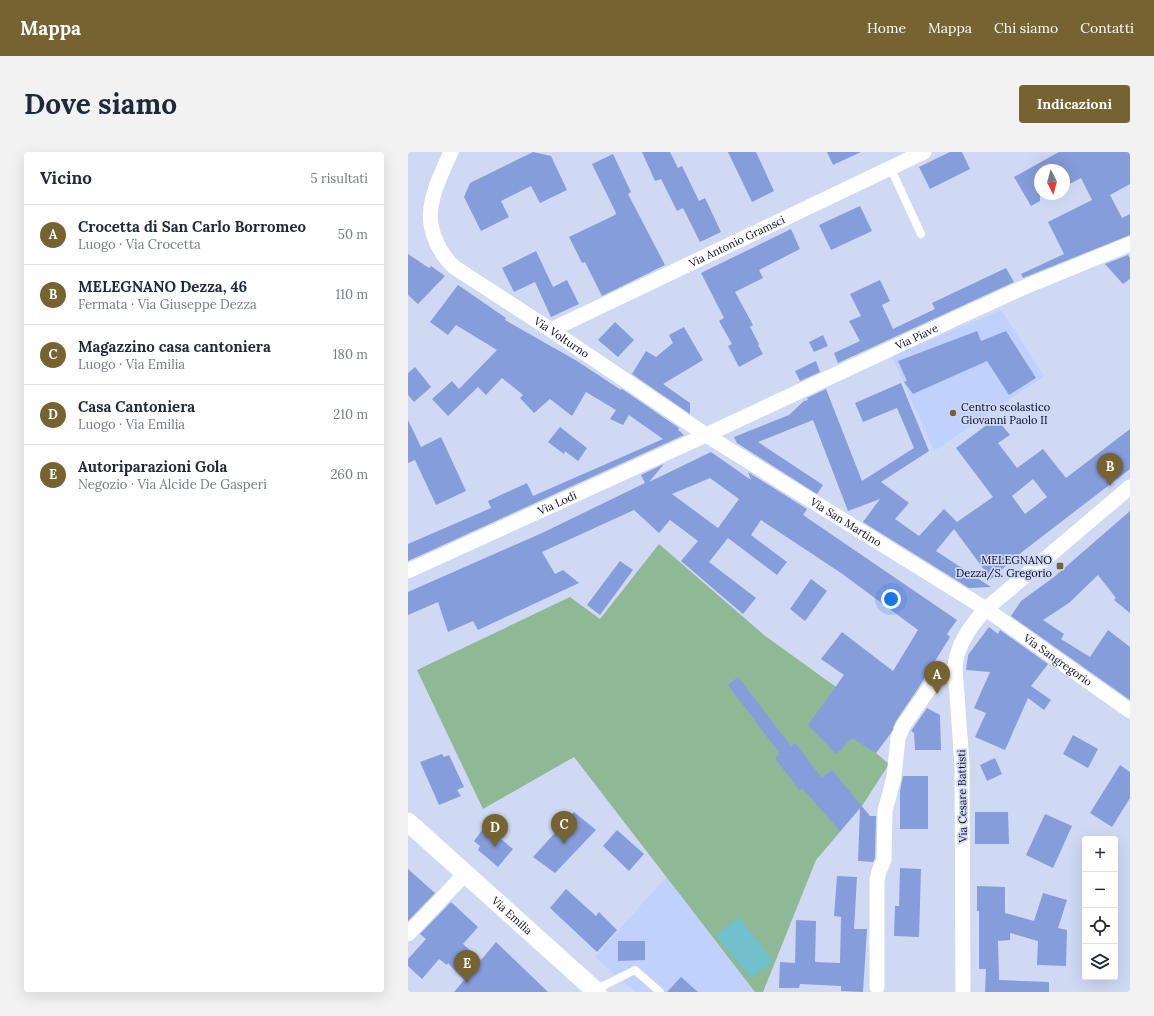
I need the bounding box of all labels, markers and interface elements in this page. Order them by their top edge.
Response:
text: Mappa [20,16,81,40]
text: Home [867,19,906,37]
text: Mappa [928,19,972,37]
text: Chi siamo [994,19,1058,37]
text: Contatti [1080,19,1134,37]
button: Indicazioni [1019,85,1130,123]
text: Dove siamo [24,86,177,122]
north arrow [1034,164,1070,200]
text: Vicino [40,167,92,189]
text: 5 risultati [311,170,368,187]
street label: Via Antonio Gramsci [686,212,787,271]
text: Crocetta di San Carlo Borromeo [78,217,306,236]
text: A [49,226,57,243]
text: 50 m [338,226,368,243]
text: Luogo · Via Crocetta [78,236,201,253]
text: MELEGNANO Dezza, 46 [78,277,247,296]
text: B [49,286,57,303]
text: 110 m [335,286,368,303]
text: Fermata · Via Giuseppe Dezza [78,296,257,313]
street label: Via Volturno [531,313,592,361]
street label: Via Piave [892,321,940,353]
text: Magazzino casa cantoniera [78,337,271,356]
text: C [49,346,57,363]
text: 180 m [333,346,368,363]
text: Luogo · Via Emilia [78,356,185,373]
text: Casa Cantoniera [78,397,195,416]
place label: Centro scolastico Giovanni Paolo II [961,400,1050,427]
text: D [48,406,58,423]
text: 210 m [333,406,368,423]
marker: Centro scolastico Giovanni Paolo II [948,408,958,418]
text: Luogo · Via Emilia [78,416,185,433]
pin: B [1097,453,1123,486]
text: Autoriparazioni Gola [78,457,227,476]
text: E [49,466,57,483]
text: 260 m [330,466,368,483]
text: Negozio · Via Alcide De Gasperi [78,476,267,493]
street label: Via Lodi [535,488,579,518]
street label: Via San Martino [807,494,884,549]
place label: MELEGNANO Dezza/S. Gregorio [956,553,1052,581]
marker: MELEGNANO Dezza/S. Gregorio [1055,561,1065,571]
your location [881,589,901,609]
street label: Via Sangregorio [1020,630,1095,689]
pin: A [924,661,950,694]
street label: Via Cesare Battisti [954,749,970,844]
pin: C [551,811,577,844]
pin: D [482,814,508,847]
map controls [1082,836,1118,980]
button: + [1082,836,1118,872]
button: − [1082,872,1118,908]
street label: Via Emilia [488,893,536,938]
button: locate [1082,908,1118,944]
button: layers [1082,944,1118,980]
pin: E [454,950,480,983]

